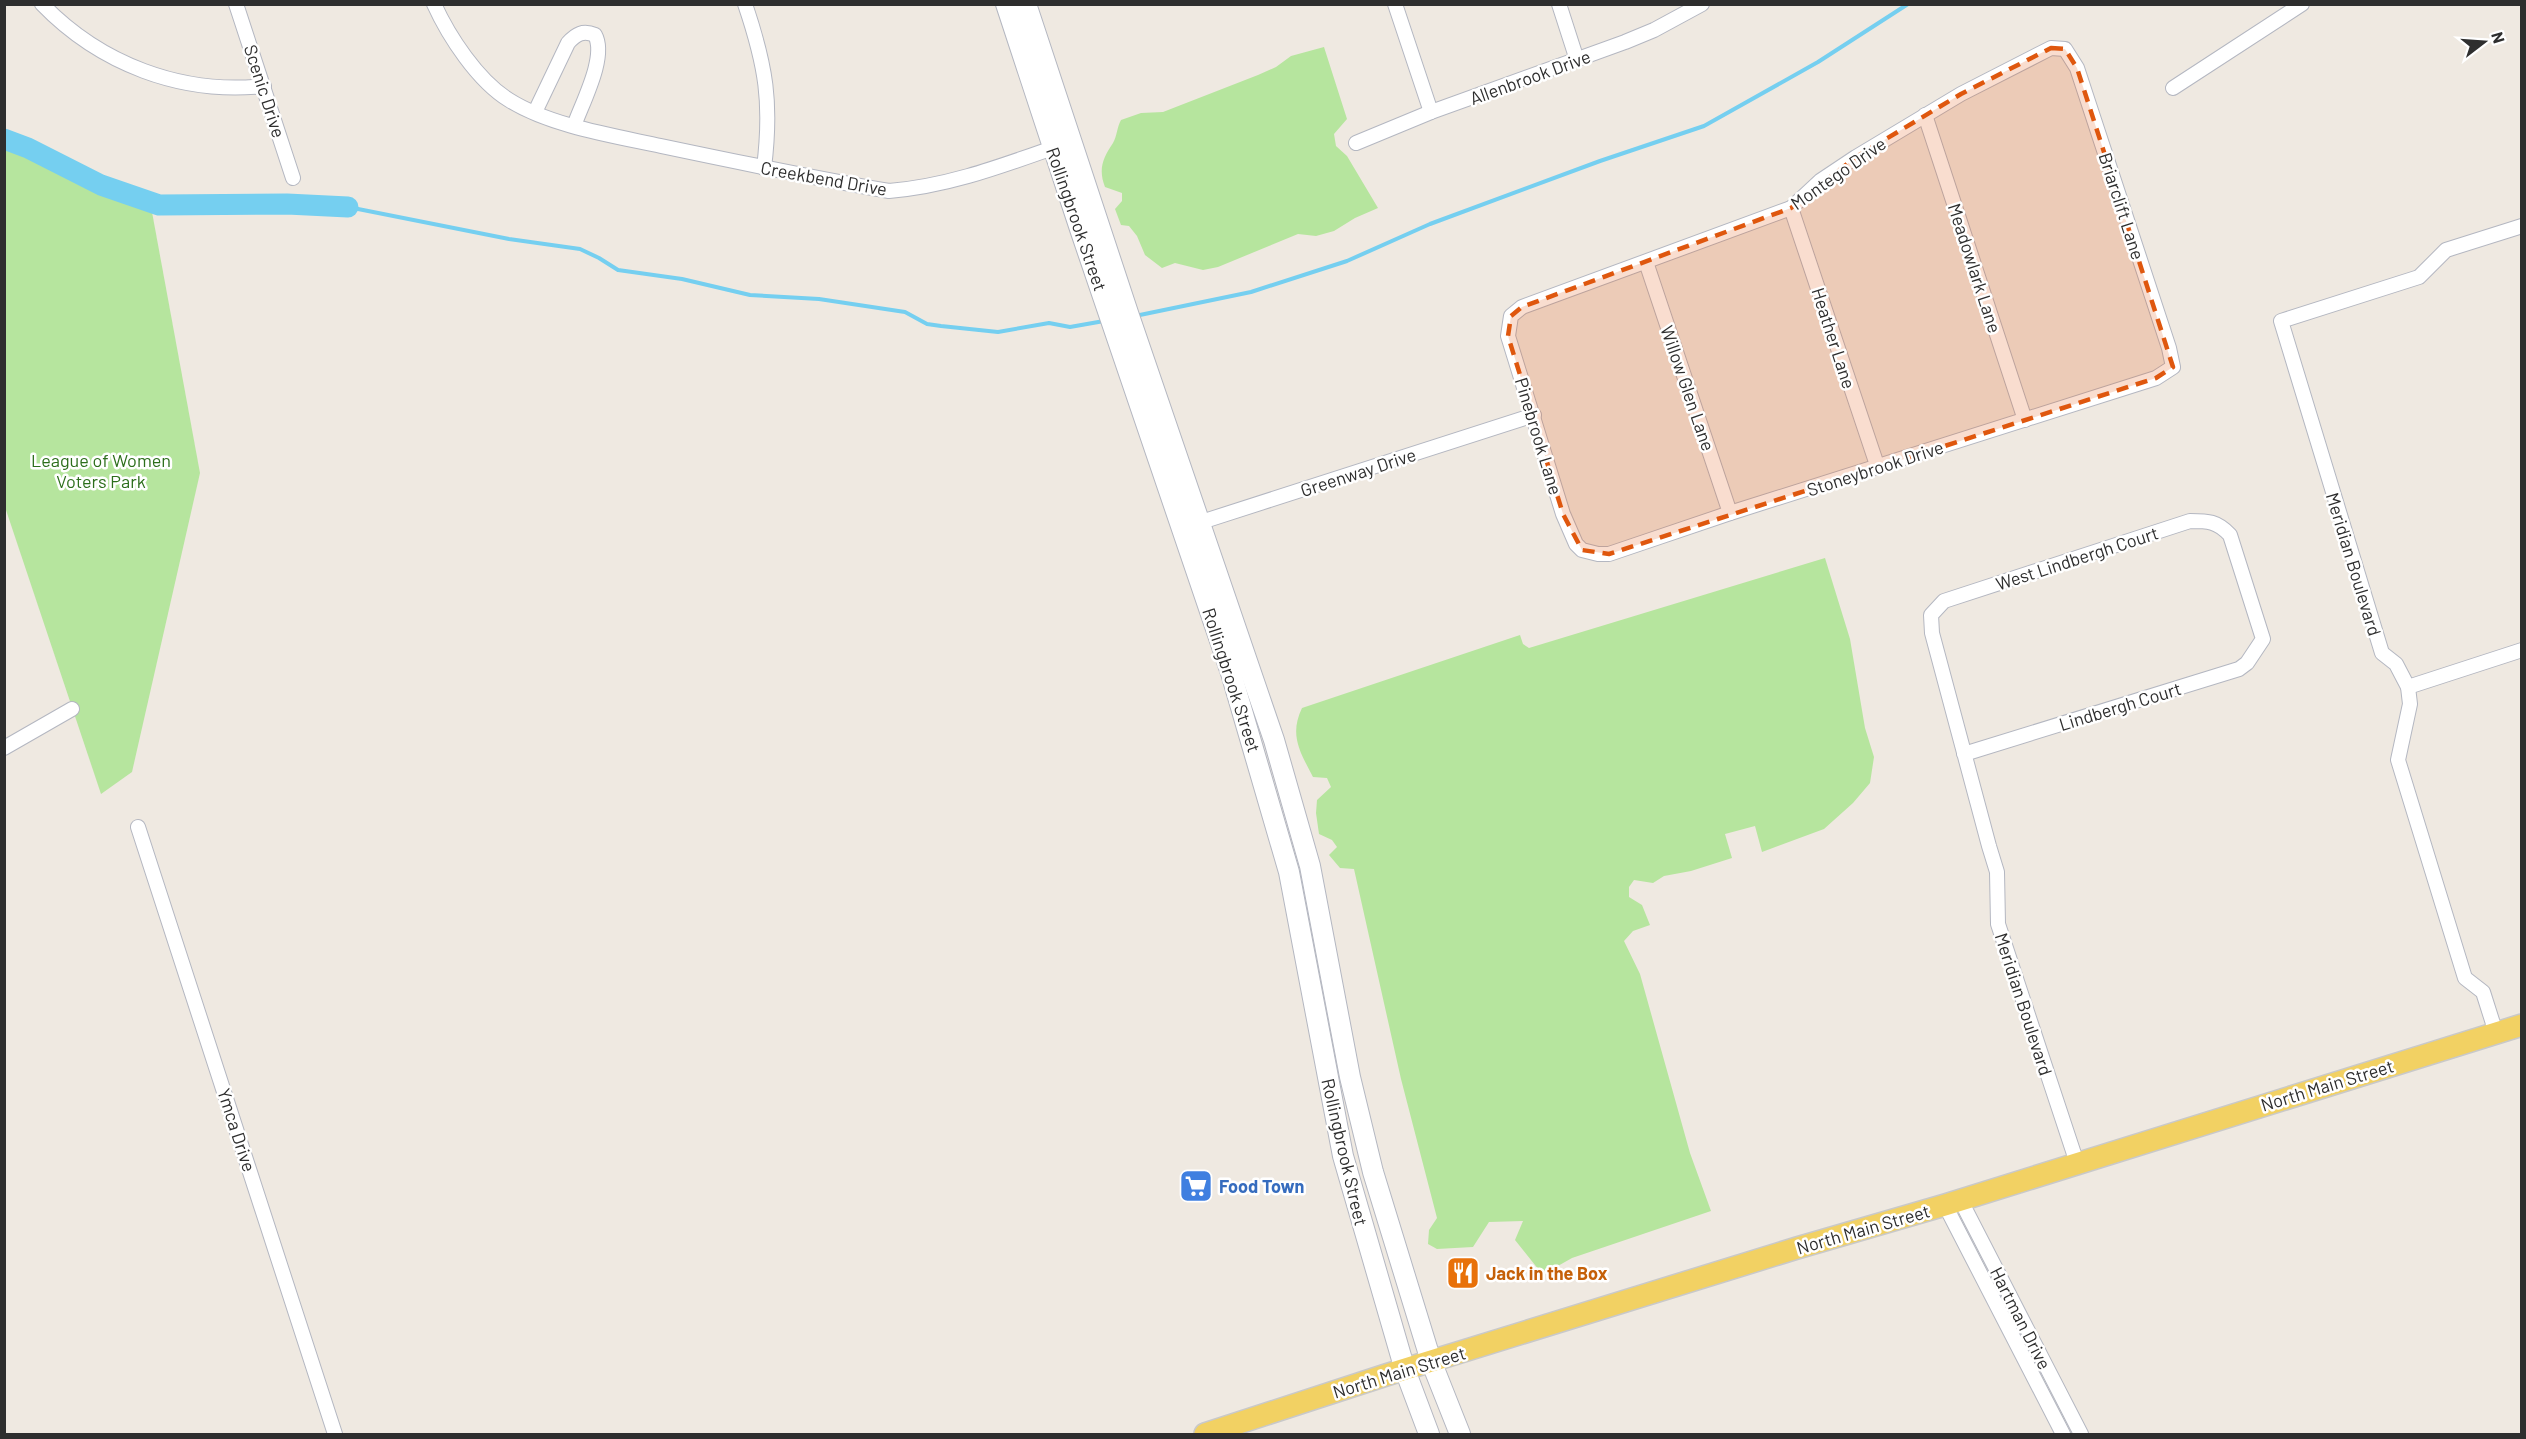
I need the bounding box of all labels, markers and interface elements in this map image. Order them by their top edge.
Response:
north arrow [2454,12,2514,72]
text: N [2488,30,2509,45]
street label: Scenic Drive [240,42,290,140]
street label: Allenbrook Drive [1467,45,1593,109]
street label: Montego Drive [1786,132,1890,214]
street label: Rollingbrook Street [1042,144,1112,294]
street label: Briarclift Lane [2094,150,2150,262]
street label: Creekbend Drive [759,156,889,200]
street label: Meadowlark Lane [1944,200,2006,336]
street label: Heather Lane [1807,285,1861,391]
street label: Willow Glen Lane [1656,322,1720,454]
street label: Pinebrook Lane [1511,375,1567,497]
street label: Stoneybrook Drive [1804,436,1946,500]
street label: Greenway Drive [1297,443,1419,501]
park label: League of Women Voters Park [31,449,171,492]
street label: Meridian Boulevard [2322,490,2386,638]
street label: West Lindbergh Court [1993,521,2161,595]
street label: Rollingbrook Street [1198,605,1266,755]
street label: Lindbergh Court [2056,677,2184,735]
street label: Meridian Boulevard [1991,930,2057,1078]
street label: North Main Street [2258,1054,2396,1116]
street label: Rollingbrook Street [1317,1076,1373,1228]
street label: Ymca Drive [213,1086,261,1174]
supermarket icon: Food Town [1178,1168,1214,1204]
place label: Food Town [1219,1175,1304,1197]
street label: North Main Street [1794,1199,1932,1259]
restaurant icon: Jack in the Box [1445,1255,1481,1291]
place label: Jack in the Box [1486,1262,1608,1284]
street label: Hartman Drive [1986,1263,2056,1373]
street label: North Main Street [1330,1341,1468,1403]

